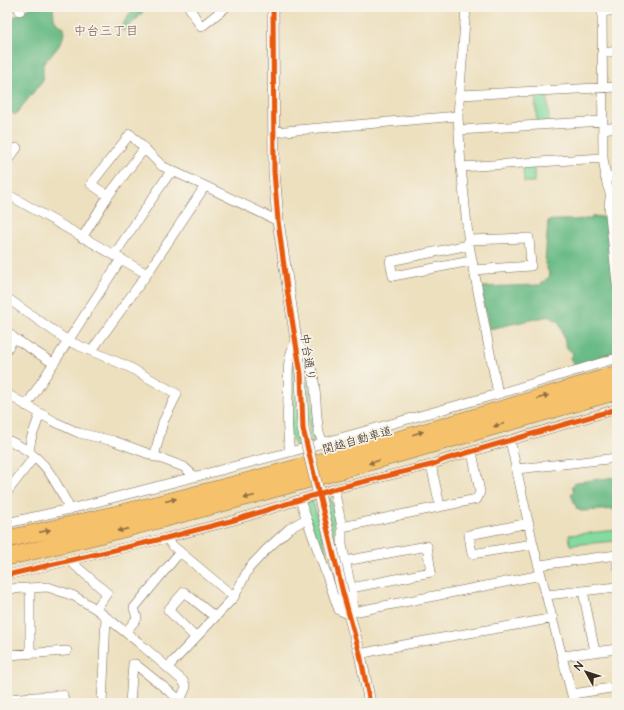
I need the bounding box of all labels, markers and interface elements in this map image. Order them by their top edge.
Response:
district label: 中台三丁目 [73,22,139,40]
street label: 中台通り [296,332,319,382]
one-way arrow [538,394,550,400]
street label: 関越自動車道 [320,422,394,459]
one-way arrow [493,423,505,429]
one-way arrow [413,430,425,436]
one-way arrow [368,459,380,465]
one-way arrow [243,494,255,500]
one-way arrow [166,497,178,503]
one-way arrow [39,527,51,533]
one-way arrow [117,527,129,533]
north arrow [566,652,606,692]
text: N [571,659,587,673]

